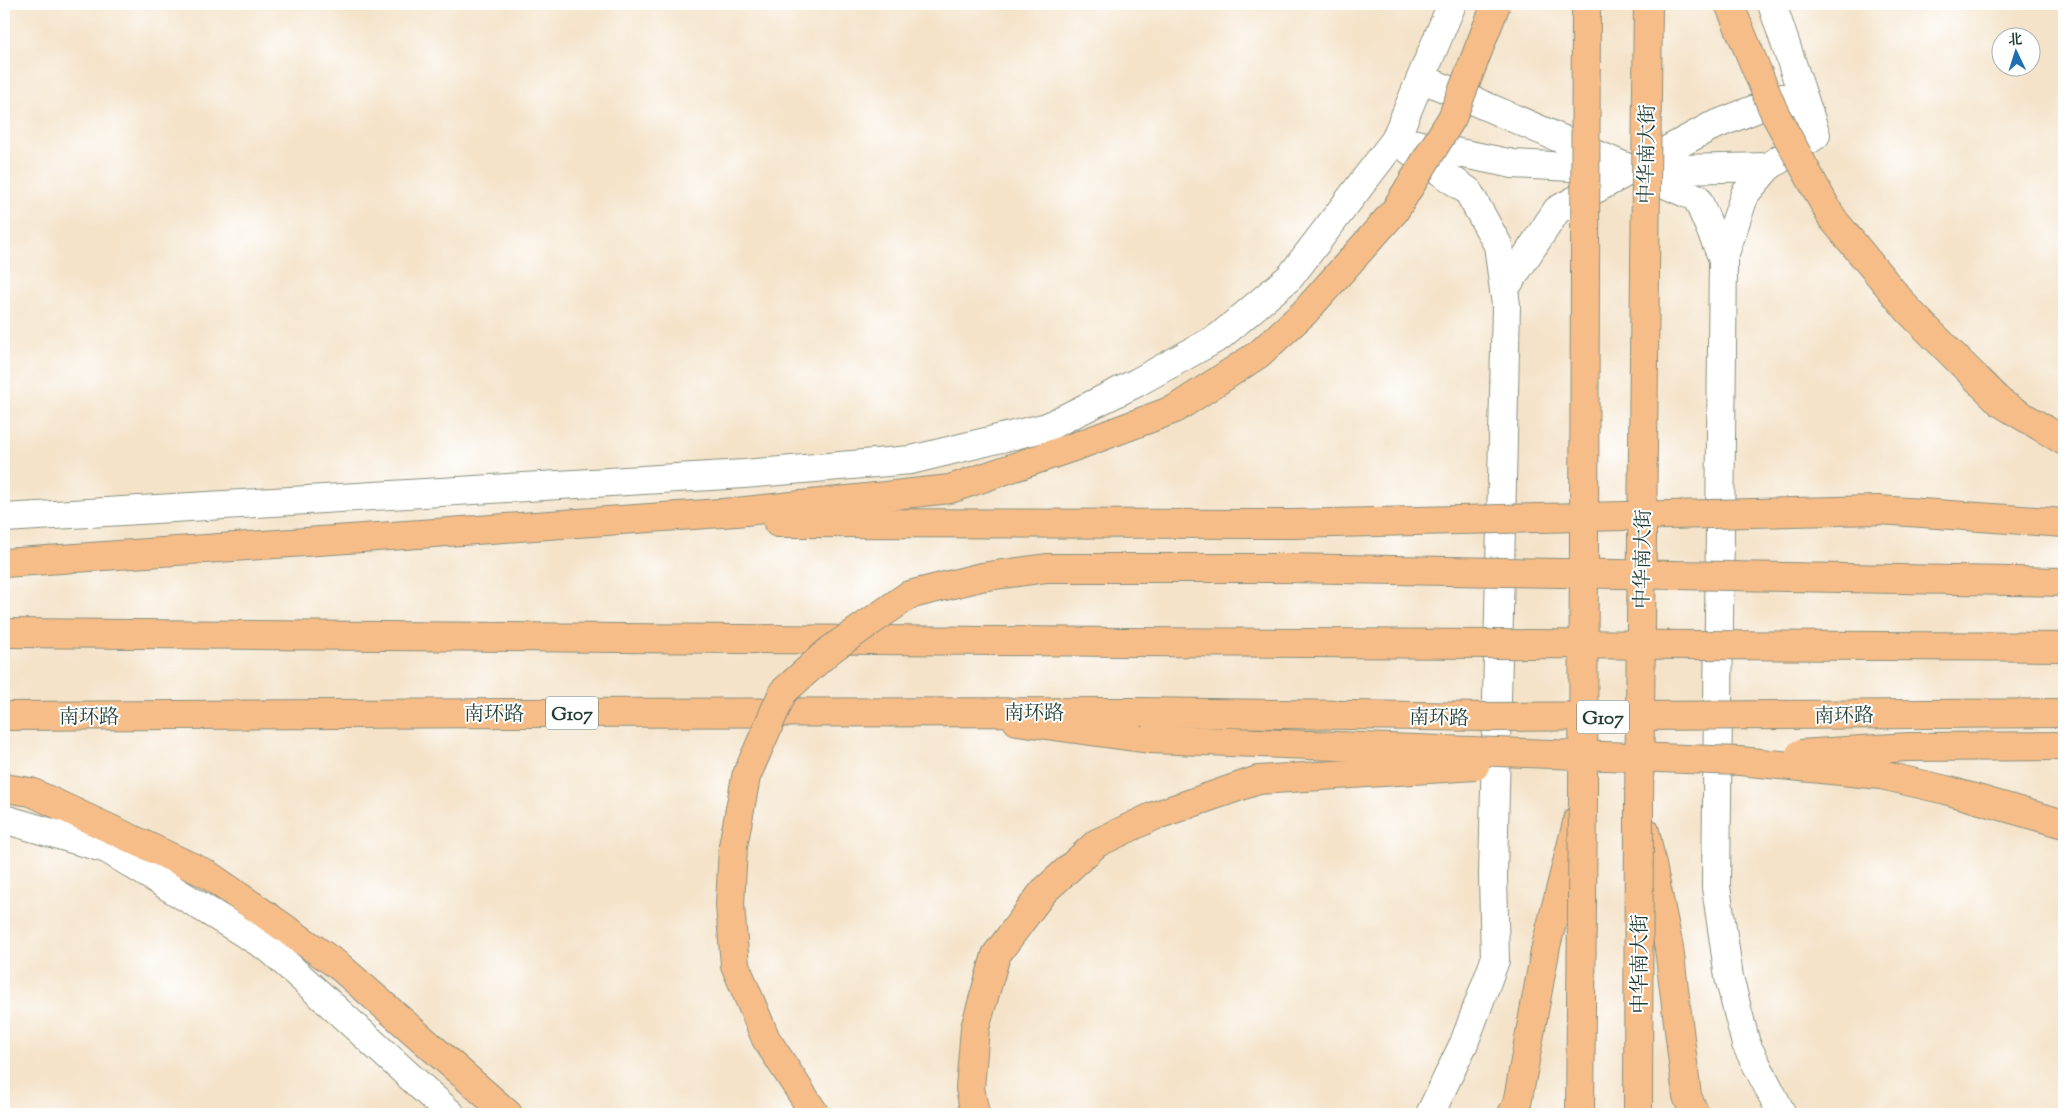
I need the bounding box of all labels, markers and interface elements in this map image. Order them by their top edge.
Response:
north arrow [1990,28,2040,78]
text: 北 [2008,31,2023,51]
street label: 中华南大街 [1633,104,1664,204]
street label: 中华南大街 [1629,509,1660,609]
road number: G107 [546,696,598,730]
street label: 南环路 [1004,700,1064,729]
road number: G107 [1577,700,1629,734]
street label: 南环路 [464,701,524,730]
street label: 南环路 [1814,702,1874,733]
street label: 南环路 [59,704,119,733]
street label: 南环路 [1409,704,1469,735]
street label: 中华南大街 [1627,914,1656,1014]

